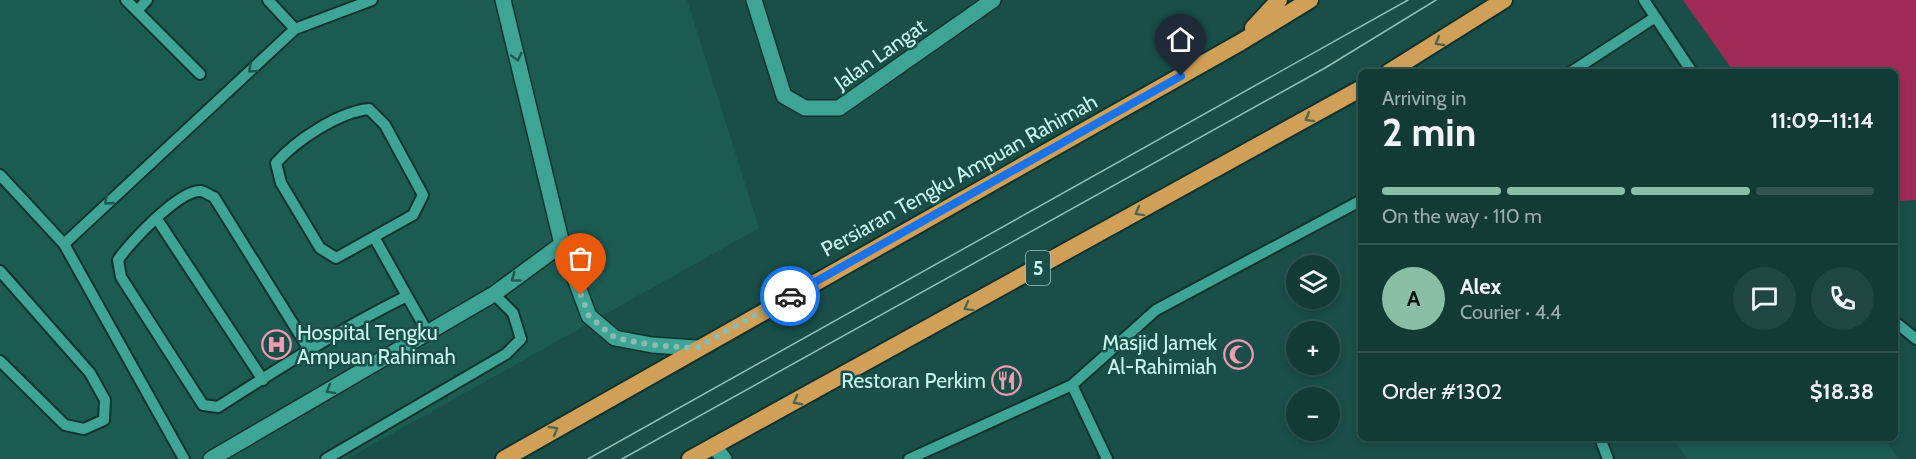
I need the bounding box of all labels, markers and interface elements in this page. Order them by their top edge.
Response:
street label: Jalan Langat [828,13,931,95]
pin [1155,14,1206,76]
icon: home [1164,23,1197,56]
one-way arrow [1435,34,1445,46]
one-way arrow [509,52,522,62]
one-way arrow [249,62,260,73]
text: Arriving in [1382,86,1466,110]
street label: Persiaran Tengku Ampuan Rahimah [817,88,1101,262]
text: 11:09–11:14 [1770,107,1874,134]
text: 2 min [1382,108,1476,156]
one-way arrow [1305,111,1316,122]
one-way arrow [104,193,115,204]
text: On the way · 110 m [1382,204,1542,228]
one-way arrow [1135,205,1145,216]
pin [555,233,606,295]
icon: bag [564,242,597,275]
road number: 5 [1026,251,1050,285]
map controls [1286,255,1340,441]
button: layers [1286,255,1340,309]
courier [760,266,820,326]
button: chat [1733,267,1796,330]
button: phone [1811,267,1874,330]
one-way arrow [511,271,522,282]
text: Alex [1460,273,1501,300]
icon: car [774,280,807,313]
text: A [1407,285,1420,312]
one-way arrow [964,300,975,311]
text: Courier · 4.4 [1460,300,1561,324]
place label: Hospital Tengku Ampuan Rahimah [297,320,456,369]
button: + [1286,321,1340,375]
hospital icon: Hospital Tengku Ampuan Rahimah [260,328,292,360]
place label: Masjid Jamek Al-Rahimiah [1102,330,1218,379]
mosque icon: Masjid Jamek Al-Rahimiah [1222,338,1254,370]
restaurant icon: Restoran Perkim [991,364,1023,396]
place label: Restoran Perkim [841,368,986,393]
text: Order #1302 [1382,378,1502,405]
text: $18.38 [1810,378,1874,405]
one-way arrow [326,382,336,394]
button: − [1286,387,1340,441]
one-way arrow [793,394,804,405]
one-way arrow [548,425,558,437]

